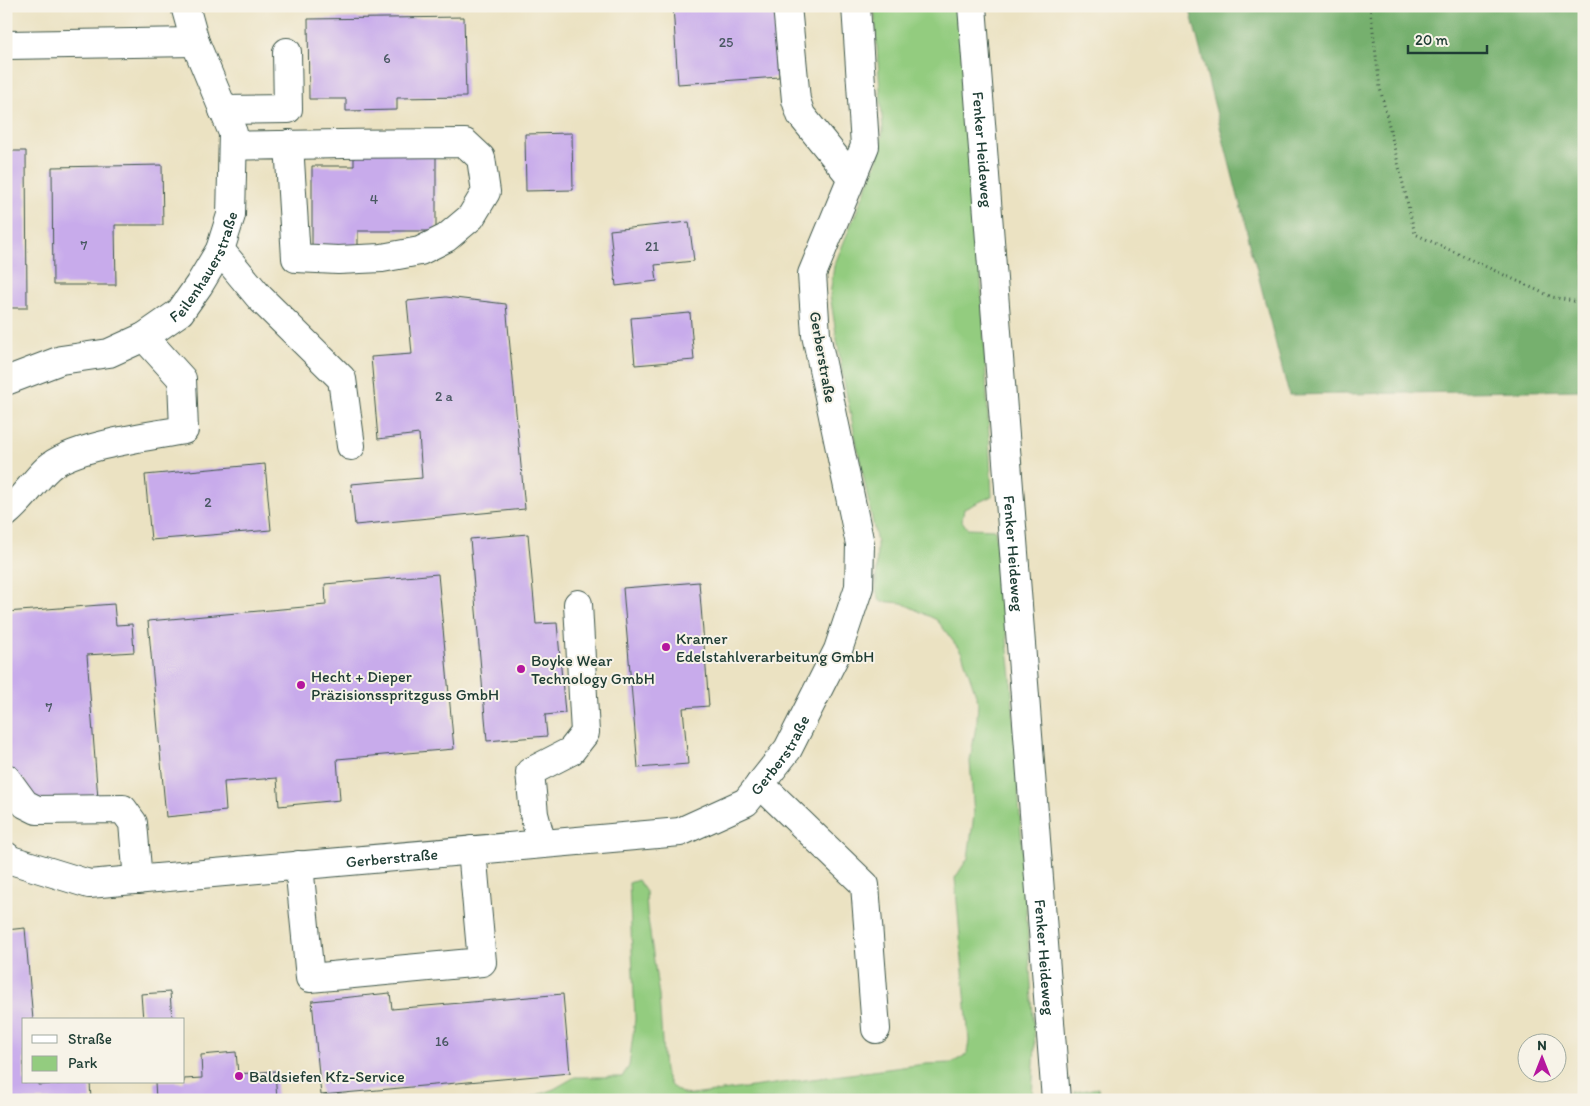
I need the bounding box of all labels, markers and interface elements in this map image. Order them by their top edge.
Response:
scale bar [1408,22,1486,54]
text: 20 m [1415,31,1449,49]
house number: 25 [719,34,733,51]
house number: 6 [383,50,391,67]
street label: Fenker Heideweg [969,91,997,209]
house number: 4 [370,191,379,208]
street label: Feilenhauerstraße [165,209,241,326]
house number: 7 [81,237,88,254]
house number: 21 [645,238,659,255]
street label: Gerberstraße [806,310,840,404]
house number: 2 a [435,388,454,405]
house number: 2 [204,494,212,511]
street label: Fenker Heideweg [1000,495,1028,613]
place label: Kramer Edelstahlverarbeitung GmbH [676,629,874,666]
marker: Kramer Edelstahlverarbeitung GmbH [660,641,672,653]
place label: Boyke Wear Technology GmbH [531,651,655,688]
marker: Boyke Wear Technology GmbH [515,663,527,675]
place label: Hecht + Dieper Präzisionsspritzguss GmbH [311,667,499,704]
marker: Hecht + Dieper Präzisionsspritzguss GmbH [295,679,307,691]
house number: 7 [46,699,53,716]
street label: Gerberstraße [746,712,813,799]
street label: Gerberstraße [345,844,439,871]
street label: Fenker Heideweg [1031,898,1059,1017]
legend [22,1018,185,1084]
text: Straße [68,1030,112,1048]
house number: 16 [435,1033,449,1050]
north arrow [1518,1034,1568,1084]
text: N [1537,1037,1547,1054]
text: Park [68,1054,98,1072]
place label: Baldsiefen Kfz-Service [249,1067,405,1086]
marker: Baldsiefen Kfz-Service [233,1070,245,1082]

